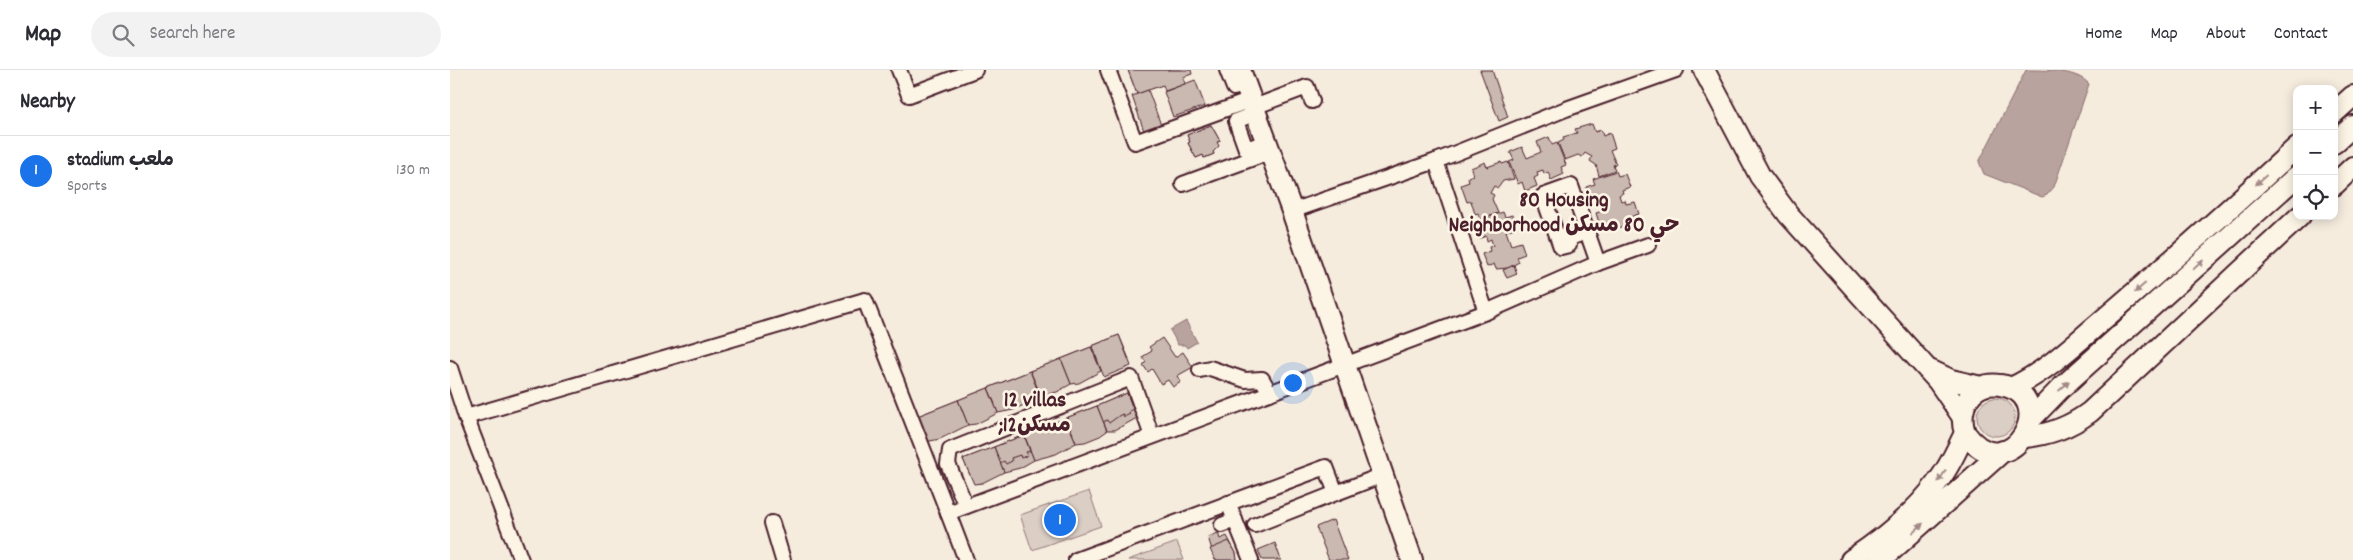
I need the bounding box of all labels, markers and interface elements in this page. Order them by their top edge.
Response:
search box [91,12,441,57]
text: Map [25,18,61,52]
icon: search [109,21,137,49]
text: Search here [149,21,235,48]
text: Home [2085,22,2122,47]
text: Map [2150,22,2178,47]
text: About [2206,22,2246,47]
text: Contact [2274,22,2328,47]
map controls [2293,85,2338,220]
button: + [2293,85,2338,130]
text: Nearby [20,88,75,118]
button: − [2293,130,2338,175]
text: stadium ملعب [67,148,174,175]
text: 1 [34,159,38,182]
text: 130 m [396,159,430,182]
one-way arrow [2255,174,2267,186]
text: Sports [67,175,107,198]
button: locate [2293,175,2338,220]
district label: 80 Housing Neighborhood حي 80 مسكن [1449,186,1679,243]
one-way arrow [2191,259,2203,271]
one-way arrow [2133,283,2146,294]
your location [1280,370,1306,396]
one-way arrow [2058,380,2070,392]
district label: 12 villas ;12مسكن [998,386,1071,442]
one-way arrow [1937,469,1947,482]
pin: 1 [1044,501,1076,539]
one-way arrow [1911,522,1923,534]

